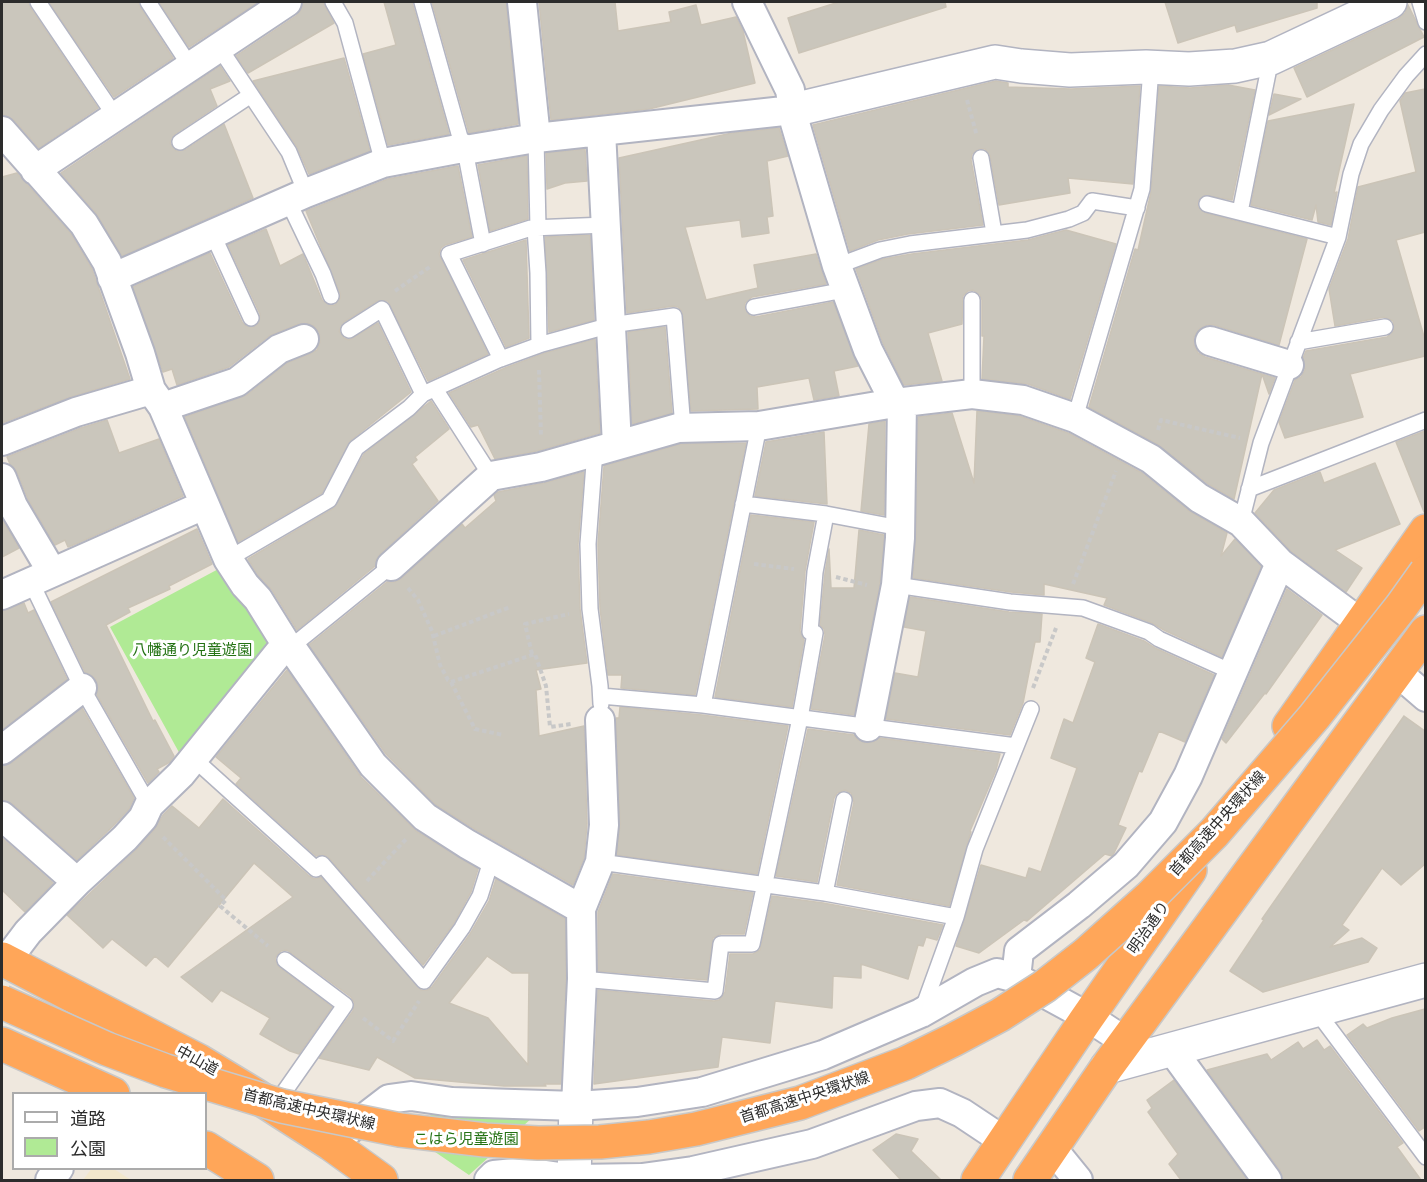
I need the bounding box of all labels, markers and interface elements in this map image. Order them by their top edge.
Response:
park label: 八幡通り児童遊園 [132,642,252,660]
street label: 首都高速中央環状線 [1166,768,1270,880]
street label: 明治通り [1124,898,1174,958]
street label: 中山道 [173,1042,221,1080]
street label: 首都高速中央環状線 [738,1069,872,1127]
street label: 首都高速中央環状線 [241,1086,377,1134]
legend [12,1092,207,1170]
text: 道路 [70,1108,106,1130]
park label: こはら児童遊園 [414,1131,518,1149]
text: 公園 [70,1138,106,1160]

